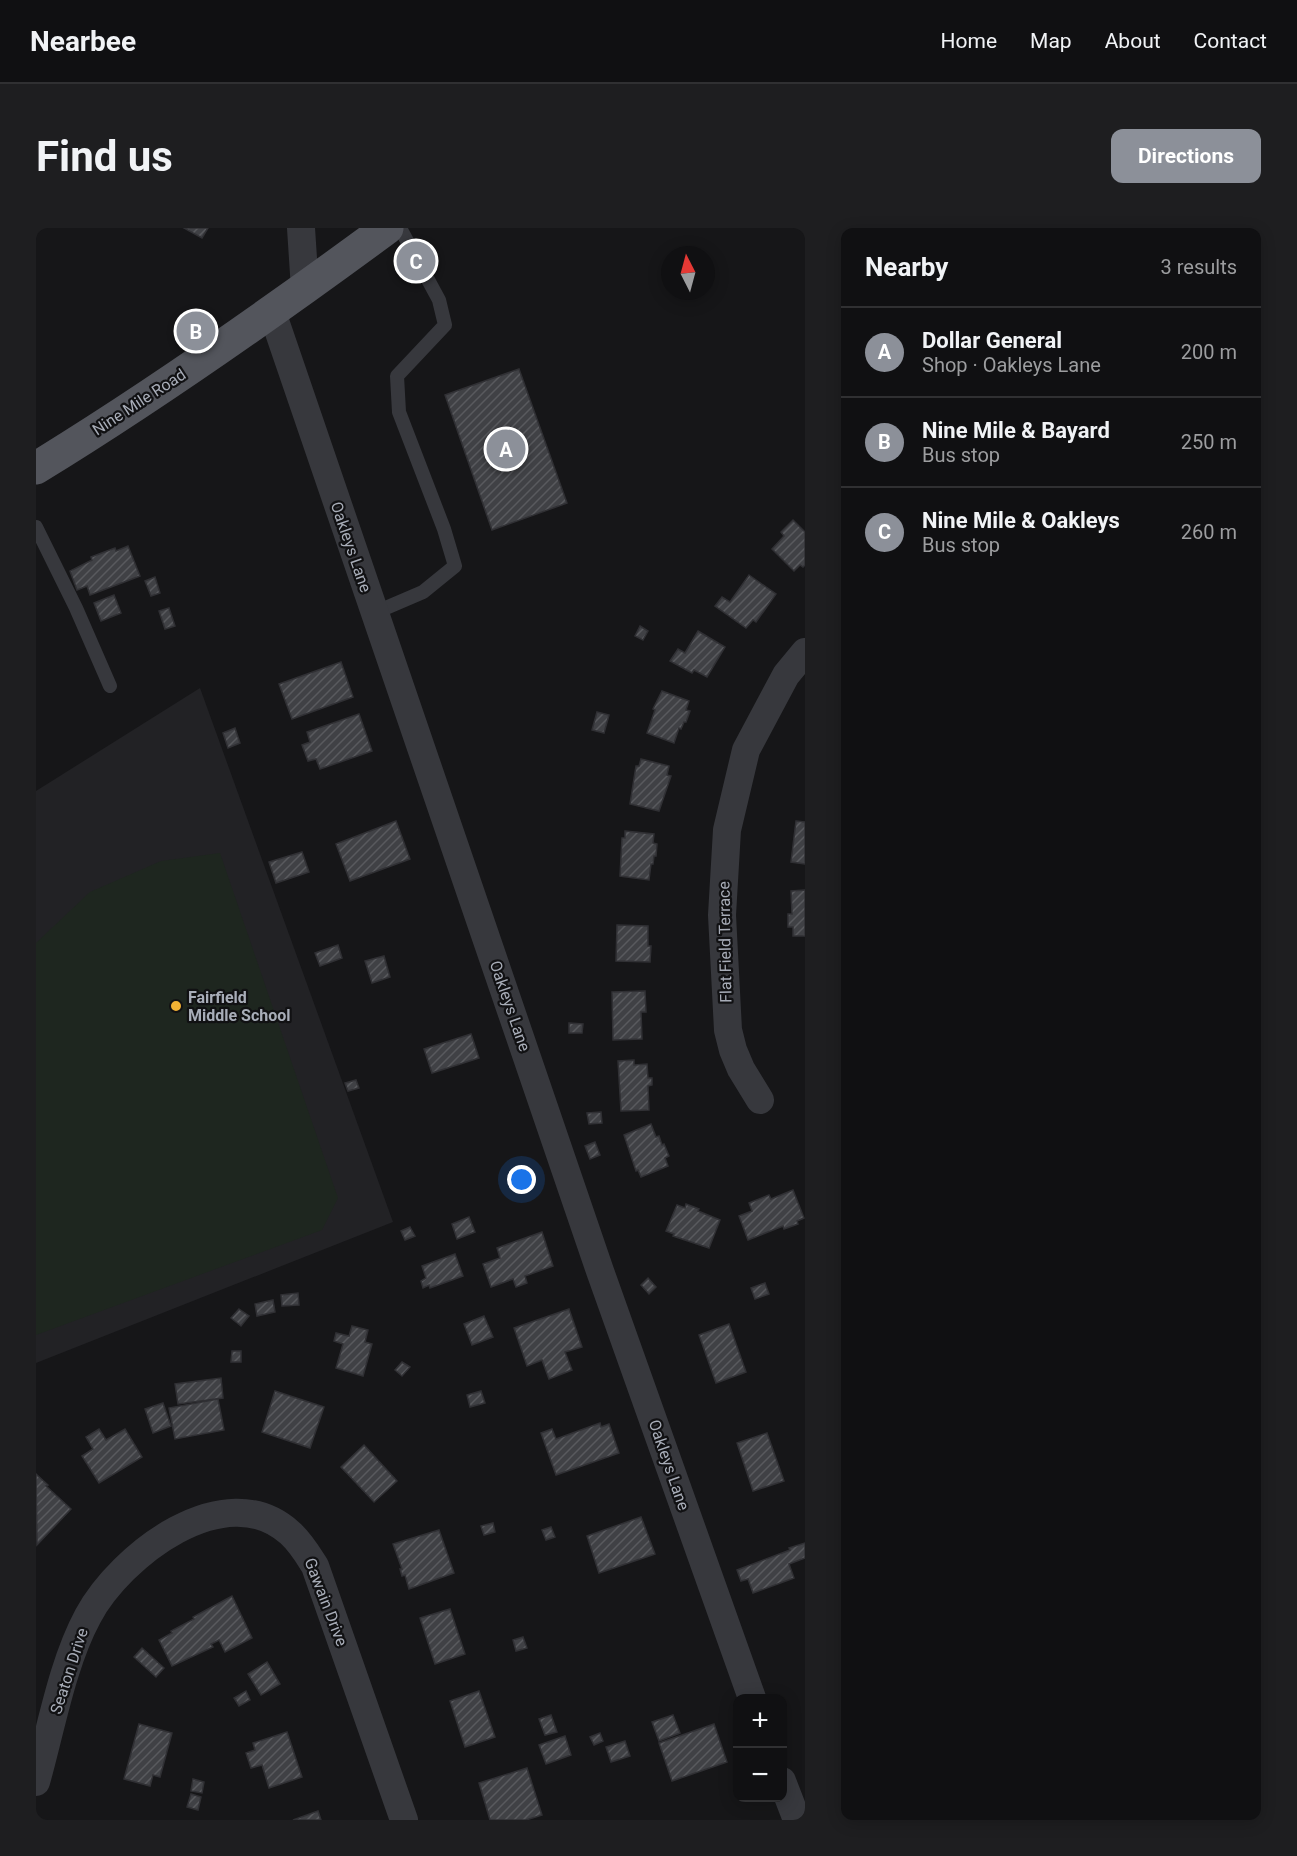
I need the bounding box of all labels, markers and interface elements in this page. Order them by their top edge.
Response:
text: Nearbee [30,25,136,58]
text: Home [941,29,997,53]
text: Map [1030,29,1072,53]
text: About [1105,29,1161,53]
text: Contact [1194,29,1267,53]
button: Directions [1111,129,1261,183]
text: Find us [36,132,173,181]
pin: C [396,238,436,284]
north arrow [661,246,715,300]
text: Nearby [865,252,948,282]
text: 3 results [1161,255,1237,279]
pin: B [176,308,216,354]
text: Dollar General [922,328,1062,353]
text: A [878,340,891,364]
text: 200 m [1181,340,1237,364]
text: Shop · Oakleys Lane [922,353,1101,377]
street label: Nine Mile Road [89,365,189,439]
text: Nine Mile & Bayard [922,418,1110,443]
pin: A [486,426,526,472]
text: B [878,430,891,454]
text: 250 m [1181,430,1237,454]
text: Bus stop [922,443,1000,467]
street label: Oakleys Lane [327,499,375,595]
text: Nine Mile & Oakleys [922,508,1120,533]
text: C [878,520,891,544]
text: 260 m [1181,520,1237,544]
text: Bus stop [922,533,1000,557]
street label: Flat Field Terrace [714,881,736,1003]
street label: Oakleys Lane [486,958,534,1054]
place label: Fairfield Middle School [188,988,291,1025]
marker: Fairfield Middle School [169,999,183,1013]
your location [507,1165,536,1194]
street label: Oakleys Lane [645,1417,693,1513]
street label: Gawain Drive [300,1555,352,1649]
street label: Seaton Drive [46,1625,92,1717]
map controls [733,1694,787,1802]
button: + [733,1694,787,1748]
button: − [733,1748,787,1802]

